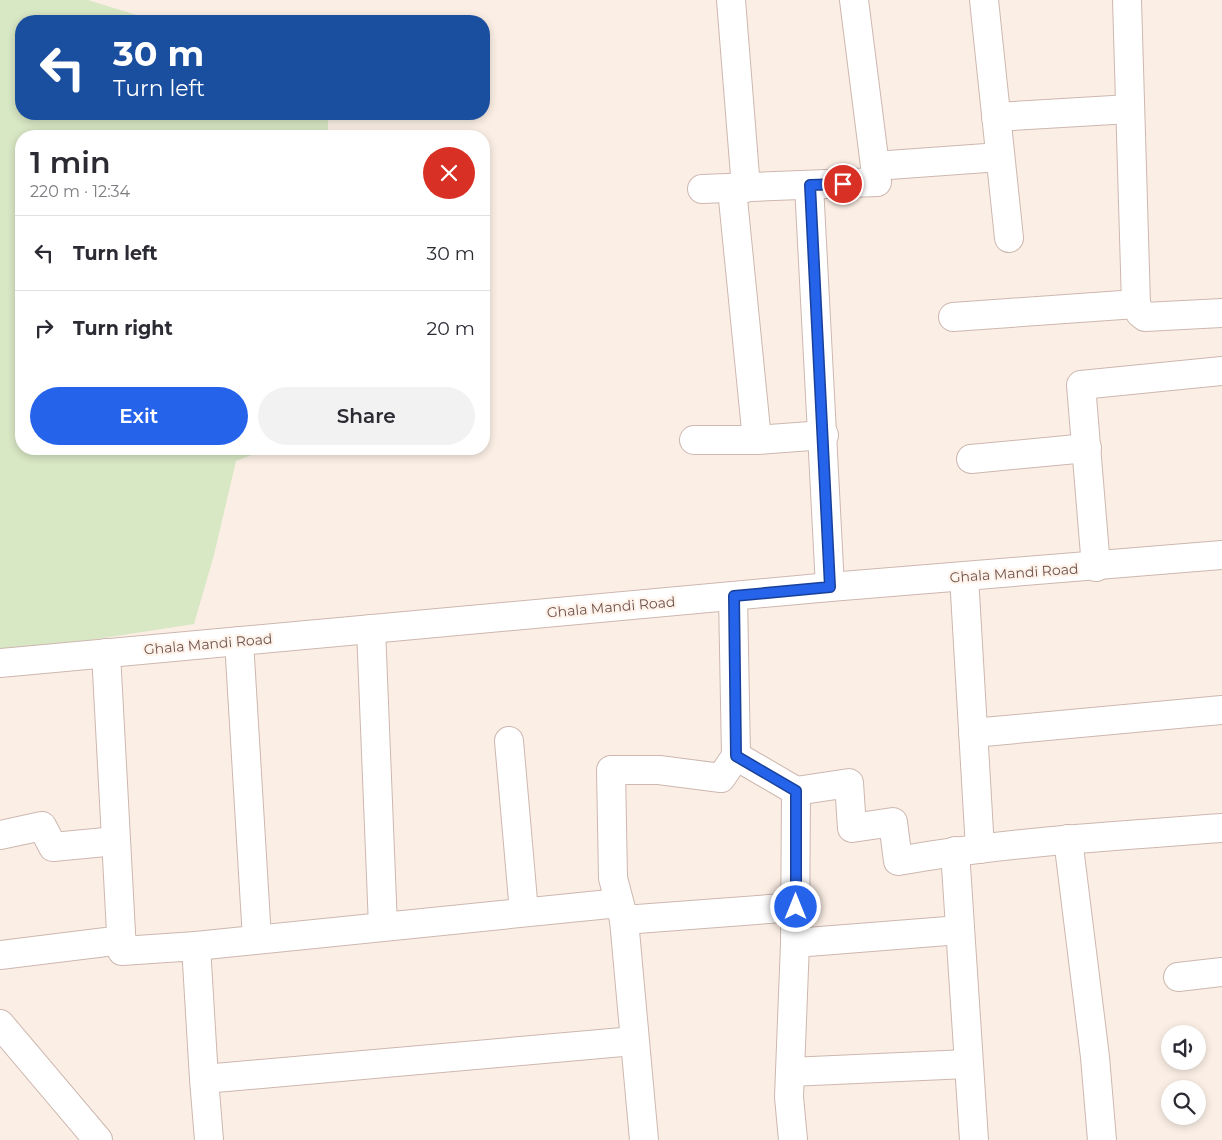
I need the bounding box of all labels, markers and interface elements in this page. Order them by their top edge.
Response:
text: 30 m [113,32,204,75]
icon: left [30,35,95,100]
text: Turn left [113,75,205,102]
text: 1 min [30,144,111,181]
button: close [423,147,475,199]
pin [822,163,864,205]
icon: arrive [829,170,857,198]
text: 220 m · 12:34 [30,182,130,201]
icon: left [30,239,58,267]
text: Turn left [73,242,158,265]
text: 30 m [427,242,475,265]
icon: right [30,314,58,342]
text: Turn right [73,317,173,340]
text: 20 m [427,317,475,340]
button: Exit [30,387,248,445]
button: Share [258,387,475,445]
street label: Ghala Mandi Road [949,560,1079,586]
street label: Ghala Mandi Road [546,592,676,622]
street label: Ghala Mandi Road [143,629,273,659]
position arrow [769,880,821,932]
map controls [1161,1025,1206,1125]
button: sound [1161,1025,1206,1070]
button: search [1161,1080,1206,1125]

